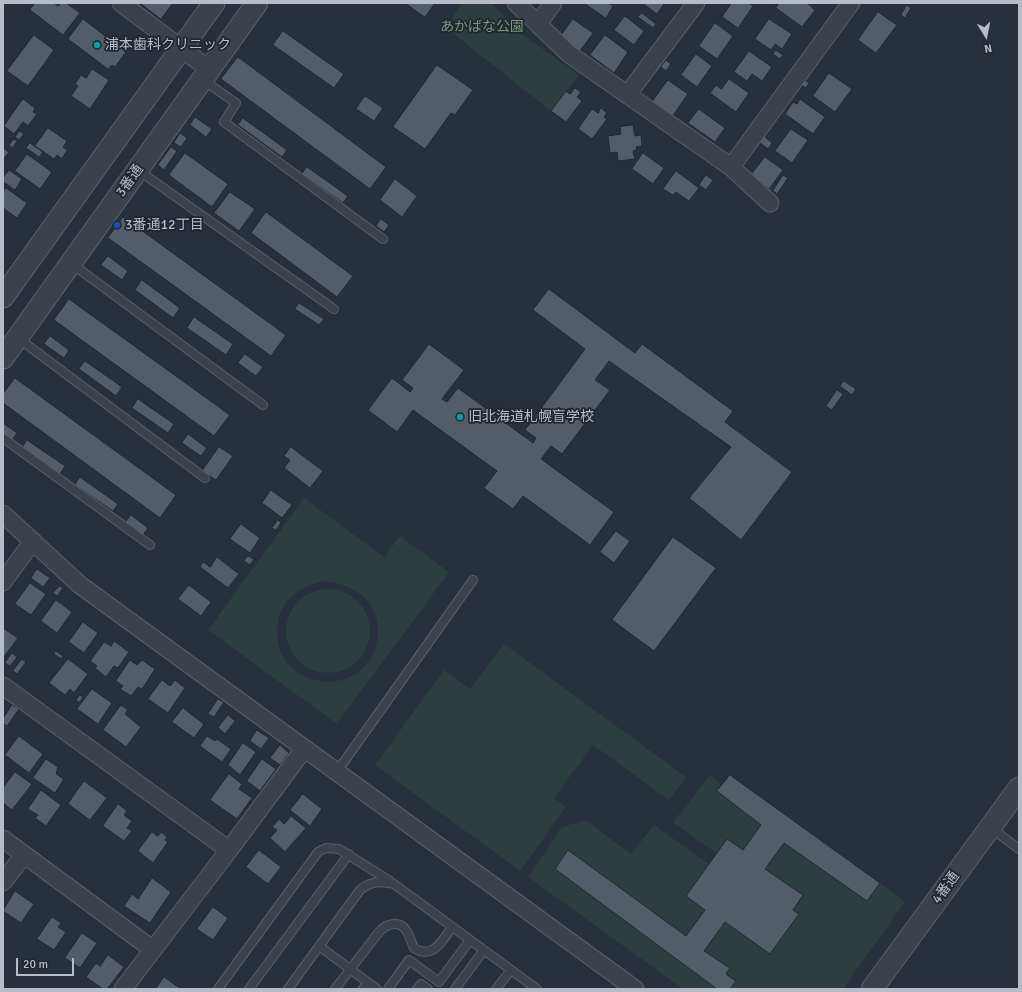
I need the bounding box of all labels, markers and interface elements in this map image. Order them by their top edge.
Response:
north arrow [966,16,1006,56]
park label: あかばな公園 [440,19,524,35]
place label: 浦本歯科クリニック [105,37,231,53]
marker: 浦本歯科クリニック [92,40,102,50]
text: N [983,41,993,55]
street label: 3番通 [113,162,147,200]
place label: 3番通12丁目 [125,217,204,233]
marker: 3番通12丁目 [112,220,122,230]
place label: 旧北海道札幌盲学校 [468,409,594,425]
marker: 旧北海道札幌盲学校 [455,412,465,422]
street label: 4番通 [929,869,963,907]
scale bar [18,950,76,976]
text: 20 m [23,957,48,972]

